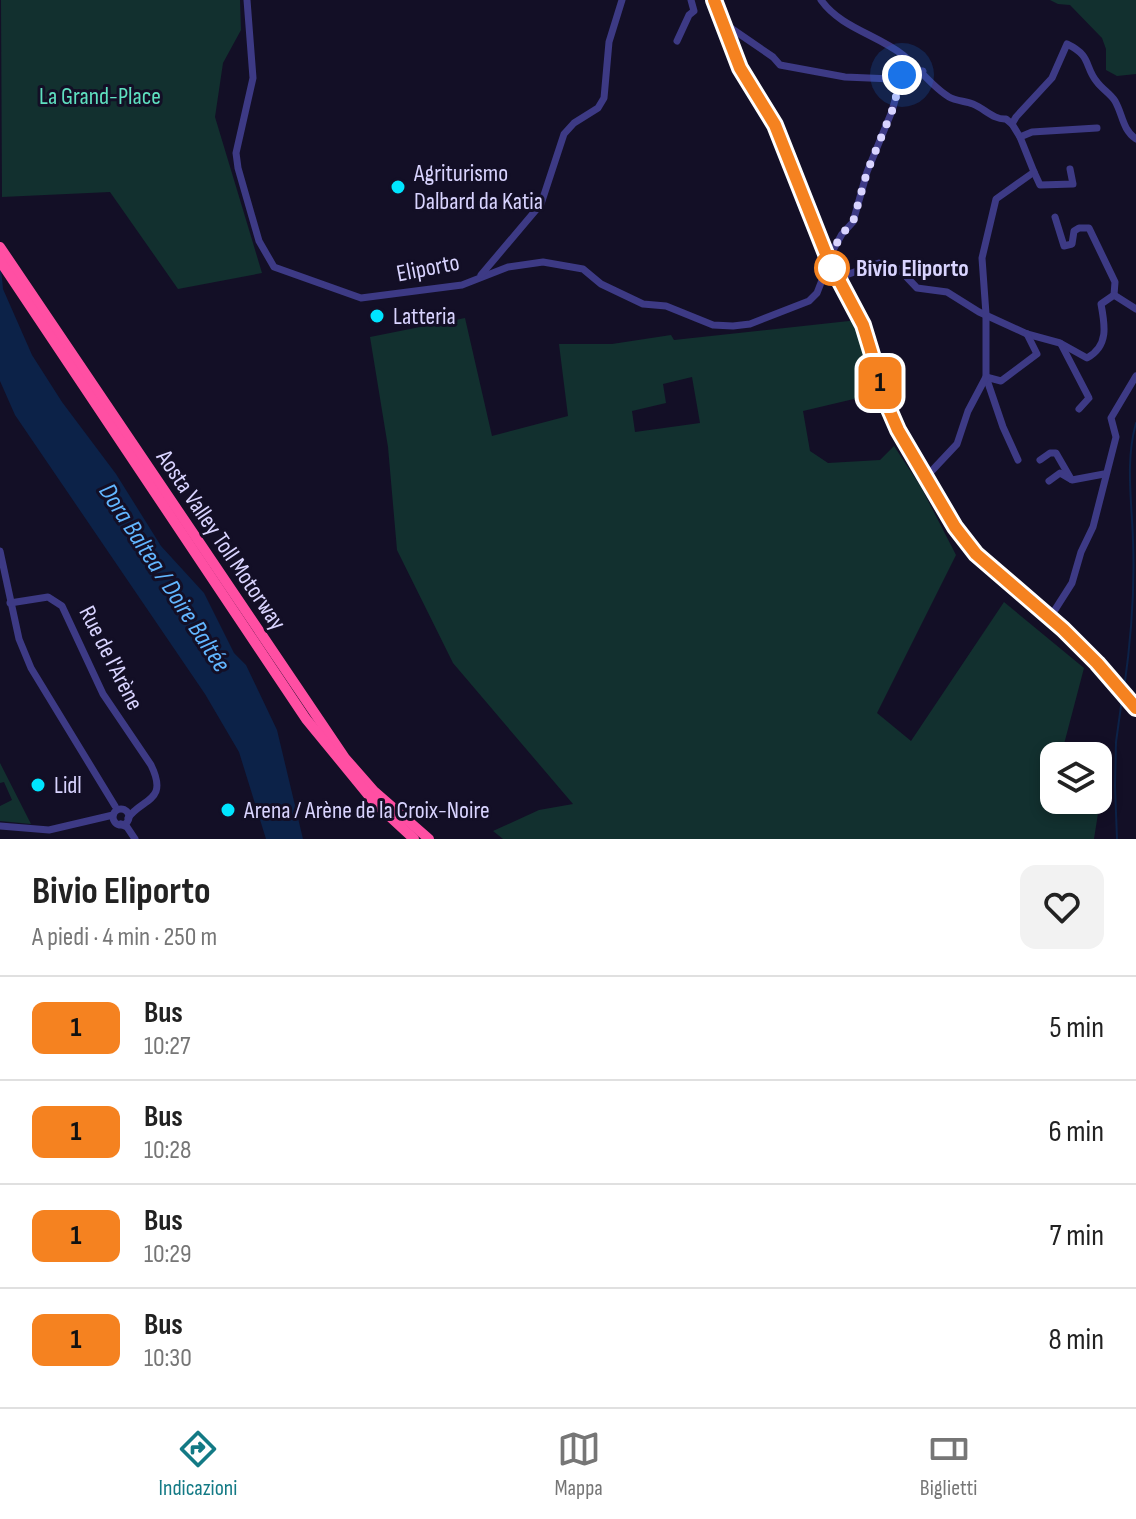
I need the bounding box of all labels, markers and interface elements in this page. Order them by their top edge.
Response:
your location [882,55,922,95]
park label: La Grand-Place [39,82,161,111]
place label: Agriturismo Dalbard da Katia [413,159,543,216]
marker: Agriturismo Dalbard da Katia [389,178,407,196]
street label: Eliporto [394,248,462,288]
marker: Bivio Eliporto [815,251,849,285]
place label: Bivio Eliporto [856,254,969,283]
place label: Latteria [393,302,456,331]
marker: Latteria [368,307,386,325]
line badge: 1 [854,357,906,409]
text: 1 [875,366,885,399]
street label: Aosta Valley Toll Motorway [149,444,292,636]
water label: Dora Baltea / Doire Baltée [91,478,237,678]
street label: Rue de l'Arène [72,601,150,715]
map controls [1040,742,1112,814]
button: layers [1040,742,1112,814]
place label: Lidl [54,771,82,800]
marker: Lidl [29,776,47,794]
place label: Arena / Arène de la Croix-Noire [243,796,490,825]
marker: Arena / Arène de la Croix-Noire [219,801,237,819]
button: heart [1020,865,1104,949]
text: Bivio Eliporto [32,869,211,914]
text: A piedi · 4 min · 250 m [32,922,217,953]
text: Bus [144,995,183,1031]
text: 5 min [1050,1010,1104,1046]
text: 1 [71,1011,81,1044]
text: 10:27 [144,1031,190,1062]
text: Bus [144,1099,183,1135]
text: 6 min [1048,1114,1104,1150]
text: 1 [71,1115,81,1148]
text: 10:28 [144,1135,191,1166]
text: Bus [144,1203,183,1239]
text: 7 min [1050,1218,1104,1254]
text: 1 [71,1219,81,1252]
text: 10:29 [144,1239,192,1270]
text: Bus [144,1307,183,1343]
text: 8 min [1048,1322,1104,1358]
text: 1 [71,1323,81,1356]
text: 10:30 [144,1343,192,1374]
tab: Indicazioni [159,1427,237,1502]
tab: Mappa [554,1427,603,1502]
tab: Biglietti [920,1427,977,1502]

